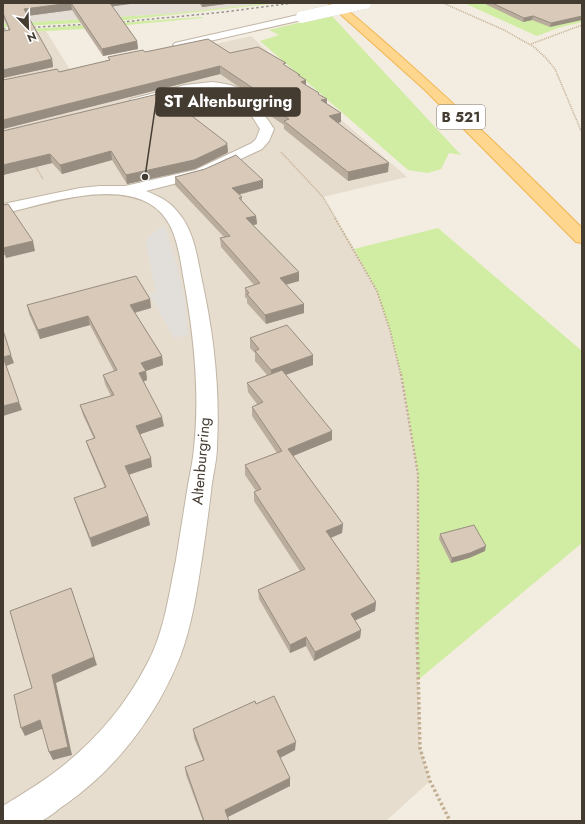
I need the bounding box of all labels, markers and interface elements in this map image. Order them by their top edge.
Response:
north arrow [8,8,48,48]
text: N [25,28,39,46]
callout: ST Altenburgring [156,88,300,116]
text: ST Altenburgring [164,90,292,113]
road number: B 521 [437,105,485,129]
street label: Altenburgring [186,416,216,506]

